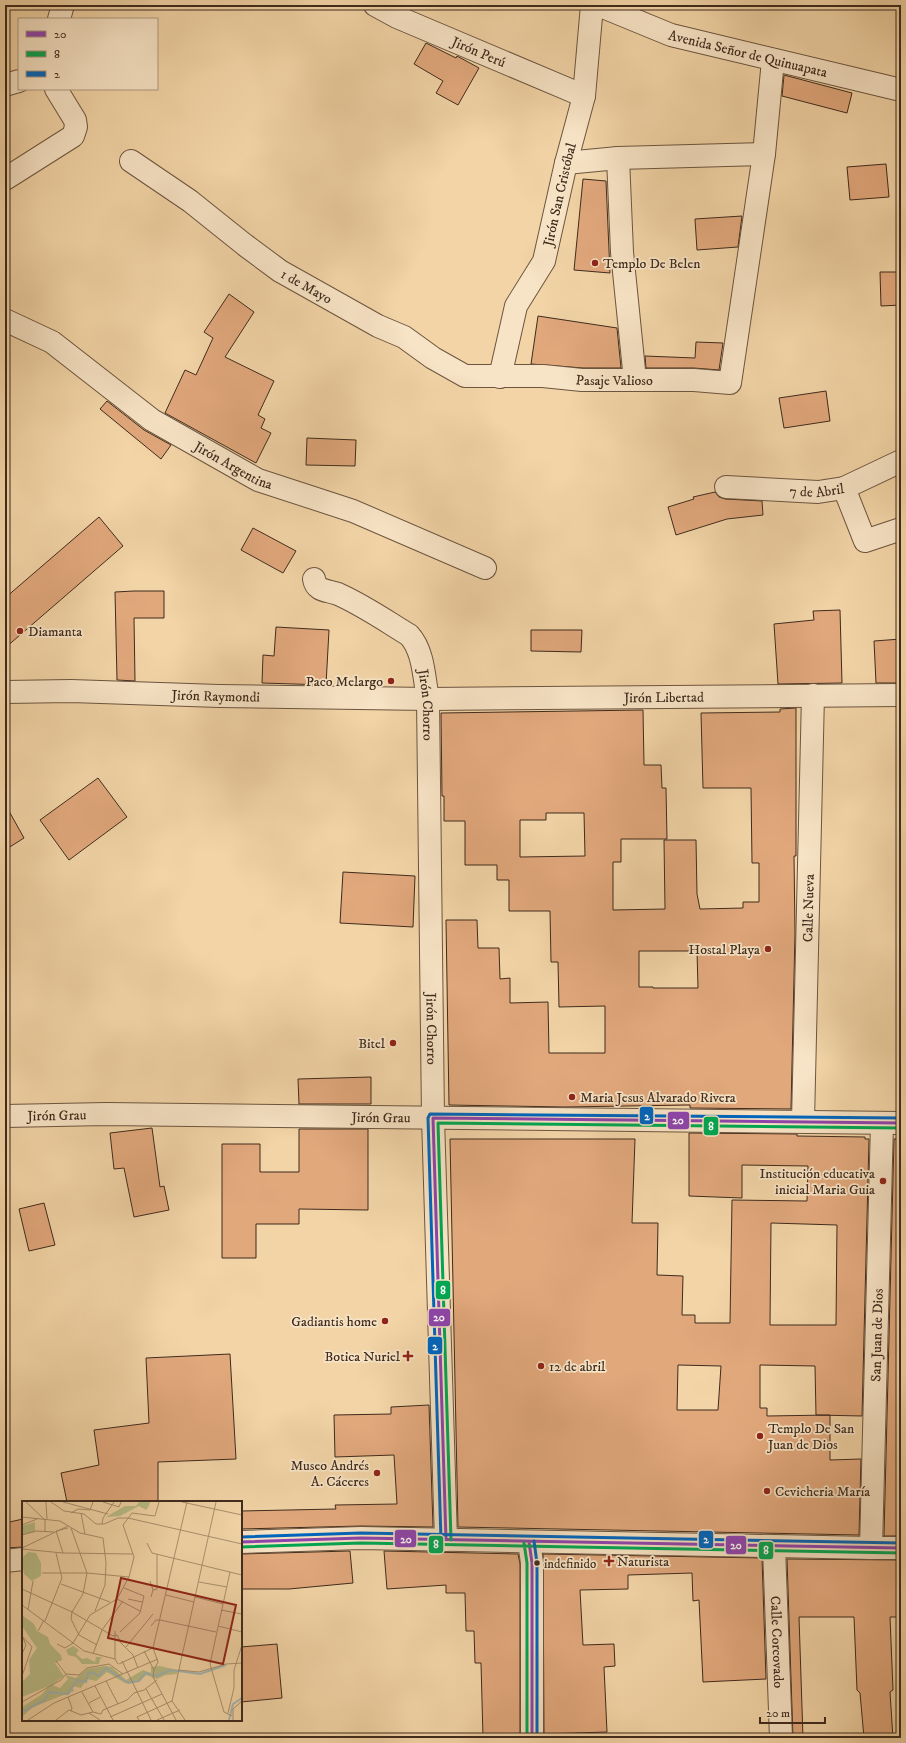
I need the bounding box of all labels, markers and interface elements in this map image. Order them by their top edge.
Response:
legend [18,18,158,90]
text: 20 [54,27,66,42]
street label: Avenida Señor de Quinuapata [666,27,829,82]
street label: Jirón Perú [447,32,509,72]
text: 8 [54,47,60,62]
text: 2 [54,67,60,82]
street label: Jirón San Cristóbal [539,140,581,250]
place label: Templo De Belen [603,255,701,273]
marker: Templo De Belen [590,258,600,268]
street label: 1 de Mayo [277,265,335,309]
street label: Pasaje Valioso [575,371,653,390]
street label: Jirón Argentina [189,437,275,494]
street label: 7 de Abril [789,480,846,502]
place label: Diamanta [28,623,82,641]
marker: Diamanta [15,626,25,636]
street label: Jirón Chorro [413,666,436,741]
place label: Paco Melargo [306,673,383,691]
marker: Paco Melargo [386,676,396,686]
street label: Jirón Raymondi [169,686,261,707]
street label: Jirón Libertad [622,689,704,707]
street label: Calle Nueva [799,874,819,942]
place label: Hostal Playa [689,941,760,959]
marker: Hostal Playa [763,944,773,954]
street label: Jirón Chorro [421,991,440,1065]
place label: Bitel [358,1035,386,1053]
marker: Bitel [388,1038,398,1048]
place label: Maria Jesus Alvarado Rivera [580,1089,736,1107]
marker: Maria Jesus Alvarado Rivera [567,1092,577,1102]
street label: Jirón Grau [25,1106,87,1126]
line badge: 2 [639,1106,654,1125]
street label: Jirón Grau [349,1109,411,1127]
text: 2 [644,1110,650,1124]
line badge: 20 [667,1111,690,1130]
text: 20 [672,1114,684,1128]
line badge: 8 [703,1116,719,1136]
text: 8 [708,1120,714,1134]
place label: Institución educativa inicial Maria Guia [759,1165,875,1199]
marker: Institución educativa inicial Maria Guia [878,1176,888,1186]
line badge: 8 [435,1280,451,1300]
text: 8 [440,1284,446,1298]
street label: San Juan de Dios [867,1288,888,1382]
line badge: 20 [428,1308,451,1327]
text: 20 [433,1311,445,1325]
place label: Gadiantis home [291,1313,377,1331]
marker: Gadiantis home [380,1316,390,1326]
line badge: 2 [427,1336,443,1355]
text: 2 [432,1340,438,1354]
place label: Botica Nuriel [324,1348,401,1366]
marker: Botica Nuriel [403,1351,413,1361]
place label: 12 de abril [549,1358,606,1376]
marker: 12 de abril [536,1361,546,1371]
place label: Templo De San Juan de Dios [766,1420,855,1454]
marker: Templo De San Juan de Dios [755,1431,765,1441]
place label: Museo Andrés A. Cáceres [291,1457,369,1491]
marker: Museo Andrés A. Cáceres [372,1468,382,1478]
place label: Cevicheria María [775,1483,870,1501]
marker: Cevicheria María [762,1486,772,1496]
inset map [22,1501,242,1721]
line badge: 20 [394,1529,417,1548]
line badge: 2 [698,1530,714,1549]
text: 20 [400,1533,412,1547]
text: 2 [703,1533,709,1547]
line badge: 8 [428,1535,444,1554]
line badge: 20 [725,1535,747,1555]
text: 8 [433,1538,439,1552]
text: 20 [730,1539,742,1553]
line badge: 8 [758,1541,774,1560]
text: 8 [763,1544,769,1558]
place label: Naturista [617,1553,669,1571]
place label: indefinido [544,1556,596,1572]
marker: Naturista [604,1556,614,1566]
marker: indefinido [532,1558,542,1568]
street label: Calle Corcovado [766,1595,787,1689]
scale bar [760,1699,825,1725]
text: 20 m [766,1706,790,1721]

